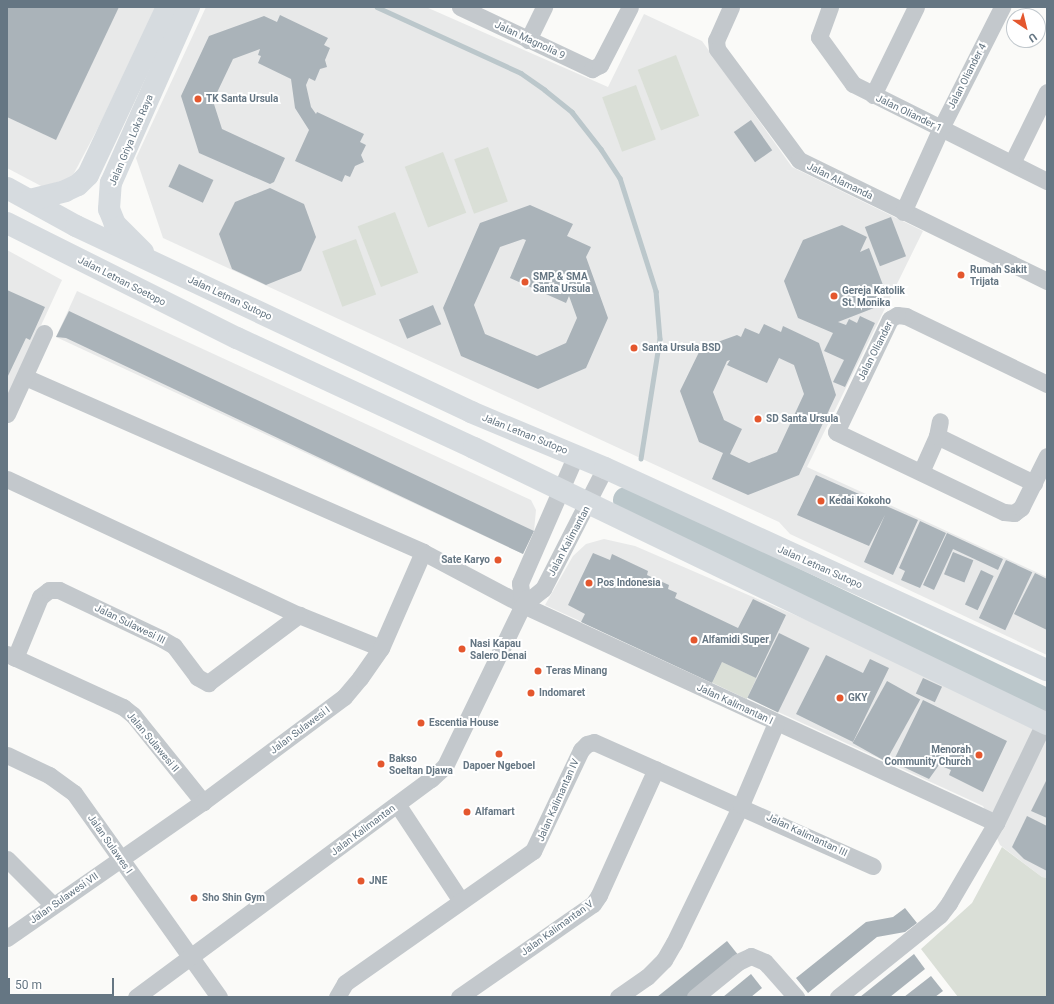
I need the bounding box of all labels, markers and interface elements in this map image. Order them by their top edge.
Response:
north arrow [1006,8,1046,48]
street label: Jalan Magnolia 9 [493,18,567,62]
text: U [1026,30,1039,45]
street label: Jalan Oliander 4 [945,41,989,111]
street label: Jalan Oliander 1 [874,92,944,134]
street label: Jalan Griya Loka Raya [106,93,156,187]
place label: TK Santa Ursula [206,93,278,105]
marker: TK Santa Ursula [193,94,203,104]
street label: Jalan Alamanda [805,160,875,202]
street label: Jalan Letnan Soetopo [76,254,168,308]
place label: Rumah Sakit Trijata [970,263,1027,286]
marker: Rumah Sakit Trijata [955,269,967,281]
place label: SMP & SMA Santa Ursula [533,270,590,294]
street label: Jalan Letnan Sutopo [186,273,274,323]
marker: SMP & SMA Santa Ursula [520,277,530,287]
place label: Gereja Katolik St. Monika [842,284,905,308]
marker: Gereja Katolik St. Monika [829,291,839,301]
street label: Jalan Oliander [855,320,895,382]
place label: Santa Ursula BSD [642,342,721,354]
marker: Santa Ursula BSD [629,343,639,353]
street label: Jalan Letnan Sutopo [480,411,570,457]
place label: SD Santa Ursula [766,413,838,425]
marker: SD Santa Ursula [753,414,763,424]
place label: Kedai Kokoho [829,495,891,507]
marker: Kedai Kokoho [816,496,826,506]
street label: Jalan Kalimantan [546,504,592,578]
street label: Jalan Letnan Sutopo [776,543,864,591]
place label: Sate Karyo [441,554,490,566]
marker: Sate Karyo [493,555,503,565]
place label: Pos Indonesia [597,577,661,589]
marker: Pos Indonesia [584,578,594,588]
street label: Jalan Sulawesi III [93,602,167,646]
place label: Alfamidi Super [702,634,769,646]
marker: Alfamidi Super [689,635,699,645]
place label: Nasi Kapau Salero Denai [470,637,527,660]
marker: Nasi Kapau Salero Denai [457,644,467,654]
place label: Teras Minang [546,665,607,677]
marker: Teras Minang [533,666,543,676]
street label: Jalan Kalimantan I [695,681,775,727]
place label: Indomaret [539,687,585,699]
marker: Indomaret [526,688,536,698]
place label: GKY [848,692,867,704]
marker: GKY [835,693,845,703]
street label: Jalan Sulawesi I [268,704,332,756]
street label: Jalan Sulawesi II [124,710,182,774]
place label: Escentia House [429,717,499,729]
marker: Escentia House [416,718,426,728]
place label: Menorah Community Church [885,743,971,766]
marker: Dapoer Ngeboel [494,749,504,759]
marker: Menorah Community Church [974,750,984,760]
place label: Bakso Soeltan Djawa [389,752,453,776]
street label: Jalan Kalimantan IV [534,757,582,843]
marker: Bakso Soeltan Djawa [376,759,386,769]
place label: Dapoer Ngeboel [463,760,535,772]
street label: Jalan Kalimantan [328,802,398,858]
place label: Alfamart [475,806,515,818]
marker: Alfamart [462,807,472,817]
street label: Jalan Kalimantan III [765,811,849,859]
street label: Jalan Sulawes I [85,812,135,876]
street label: Jalan Sulawesi VII [27,870,101,926]
place label: JNE [369,875,387,887]
marker: JNE [356,876,366,886]
place label: Sho Shin Gym [202,892,265,904]
marker: Sho Shin Gym [189,893,199,903]
street label: Jalan Kalimantan V [519,898,595,958]
scale bar [10,970,116,996]
text: 50 m [15,978,42,992]

